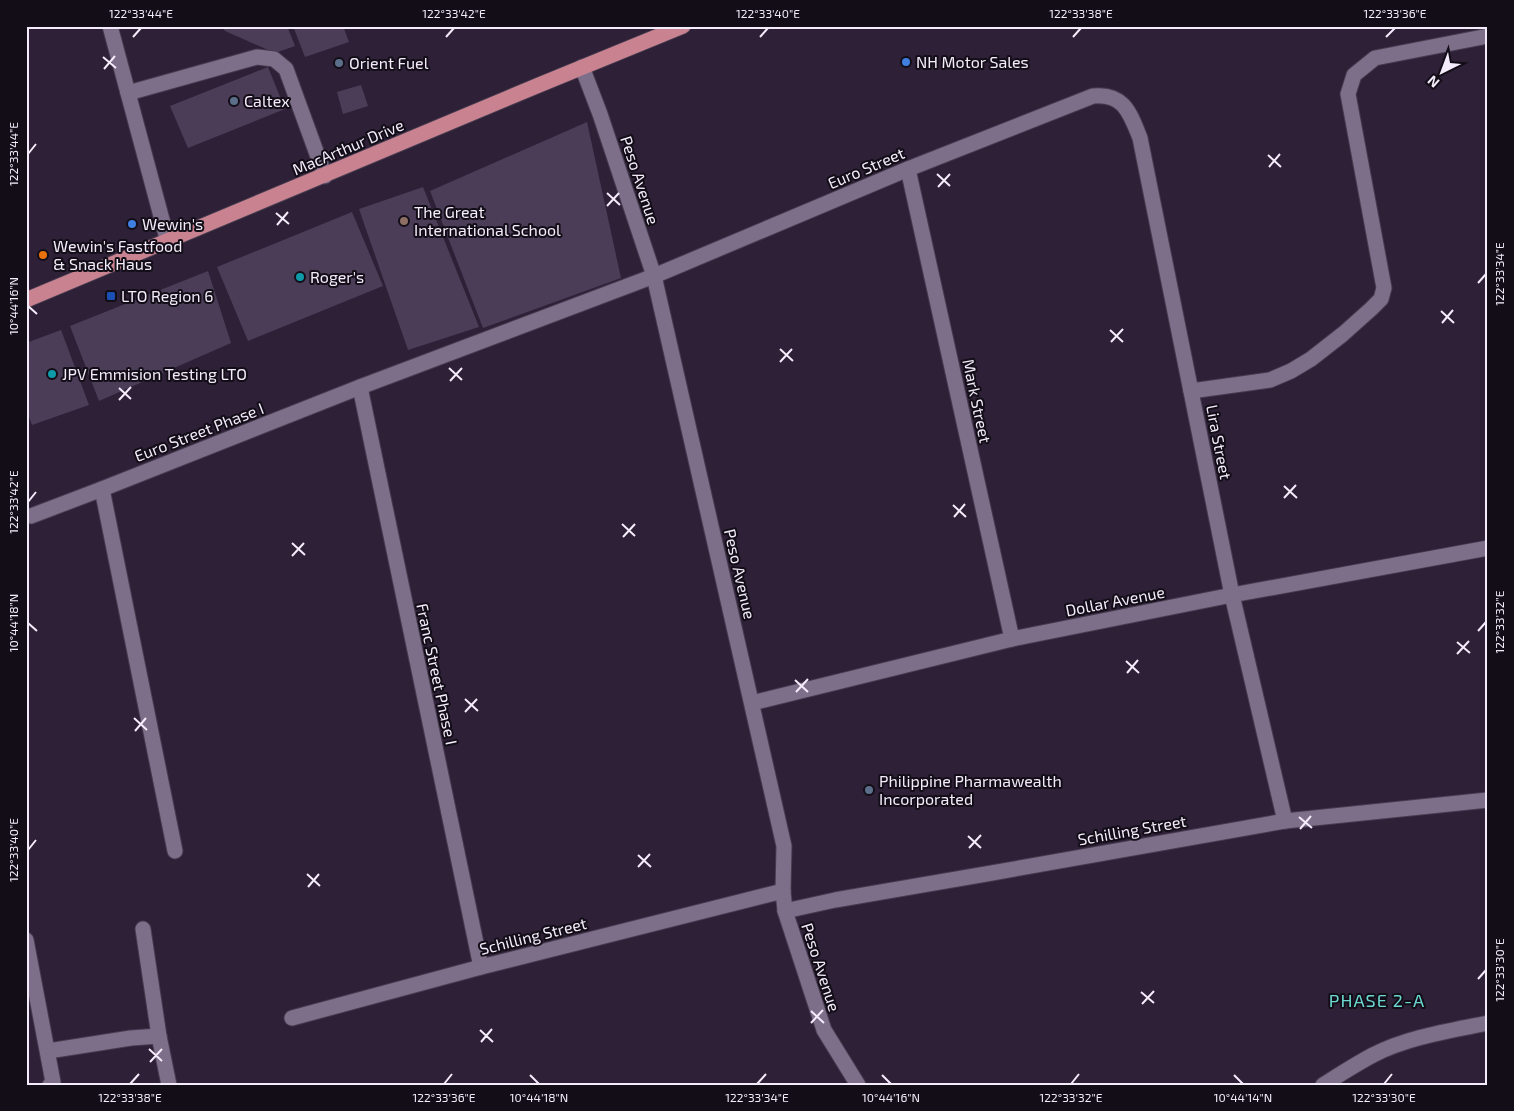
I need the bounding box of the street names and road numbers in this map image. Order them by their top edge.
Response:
street label: MacArthur Drive [289,115,406,179]
street label: Peso Avenue [617,133,664,227]
street label: Euro Street [825,143,907,192]
street label: Mark Street [959,357,996,445]
street label: Euro Street Phase I [131,398,266,465]
street label: Lira Street [1203,403,1236,481]
street label: Peso Avenue [721,527,760,621]
street label: Dollar Avenue [1064,582,1166,619]
street label: Franc Street Phase I [413,601,462,746]
street label: Schilling Street [1076,811,1188,848]
street label: Schilling Street [477,913,588,958]
street label: Peso Avenue [798,920,845,1014]

